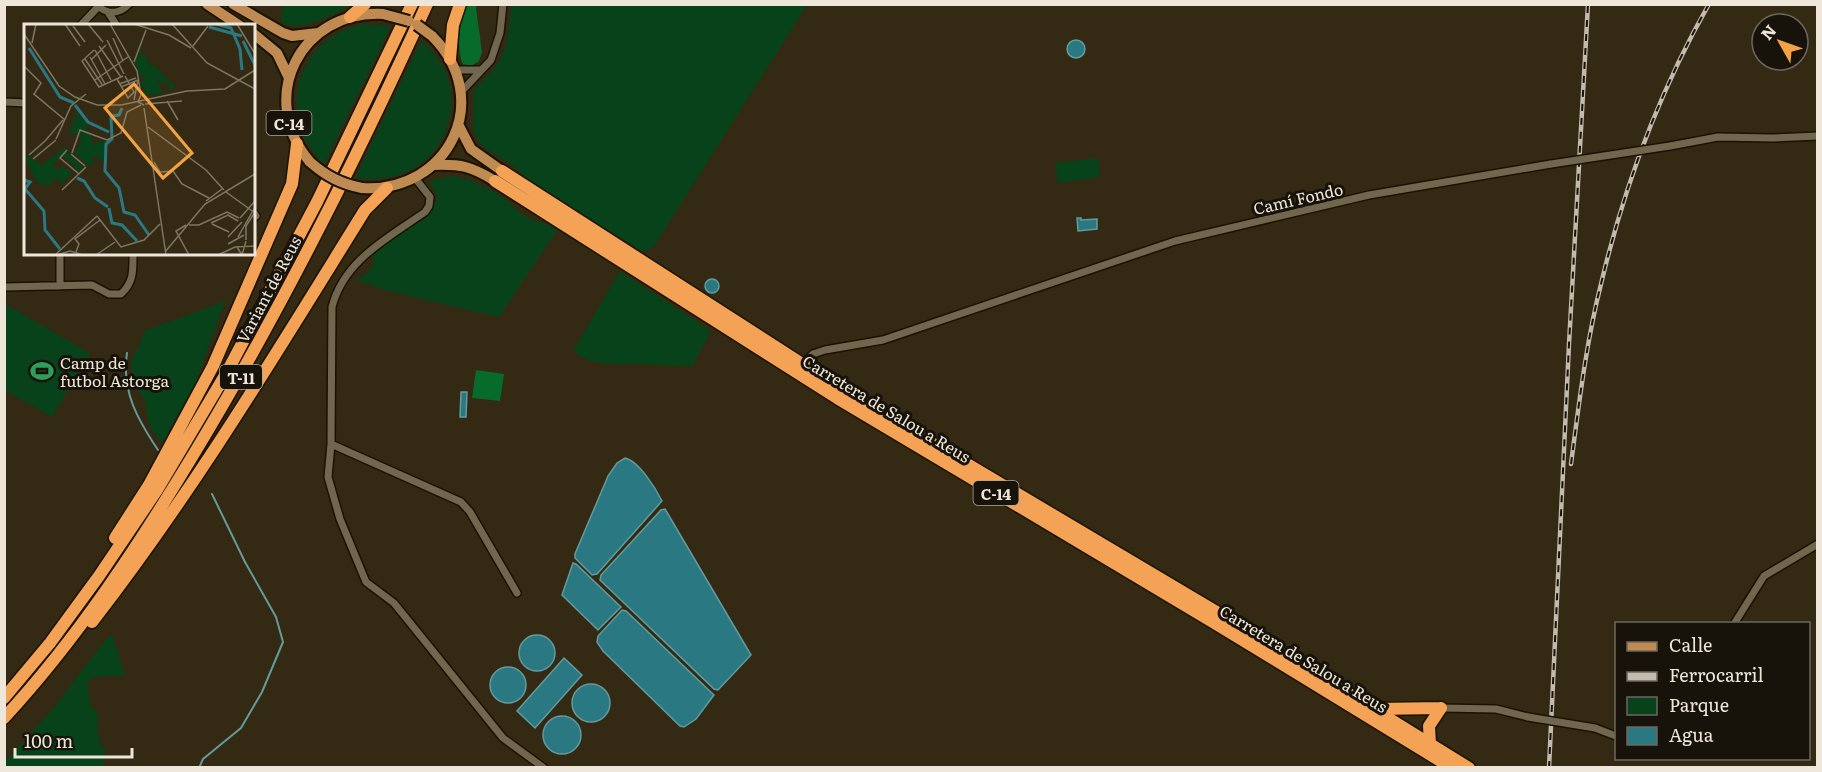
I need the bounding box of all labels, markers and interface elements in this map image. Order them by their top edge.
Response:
north arrow [1750,12,1810,72]
text: N [1754,19,1781,45]
inset map [24,24,255,255]
road number: C-14 [266,111,312,135]
street label: Camí Fondo [1251,176,1345,220]
street label: Variant de Reus [230,231,306,347]
street label: Carretera de Salou a Reus [799,348,975,468]
place label: Camp de futbol Astorga [60,350,170,392]
sports icon: Camp de futbol Astorga [29,358,55,384]
road number: T-11 [220,365,262,389]
road number: C-14 [974,481,1018,505]
street label: Carretera de Salou a Reus [1216,598,1392,718]
legend [1615,622,1810,760]
text: Calle [1669,631,1712,658]
text: Ferrocarril [1669,661,1763,688]
text: Parque [1669,691,1729,718]
scale bar [15,721,132,759]
text: Agua [1669,721,1714,748]
text: 100 m [24,727,73,754]

